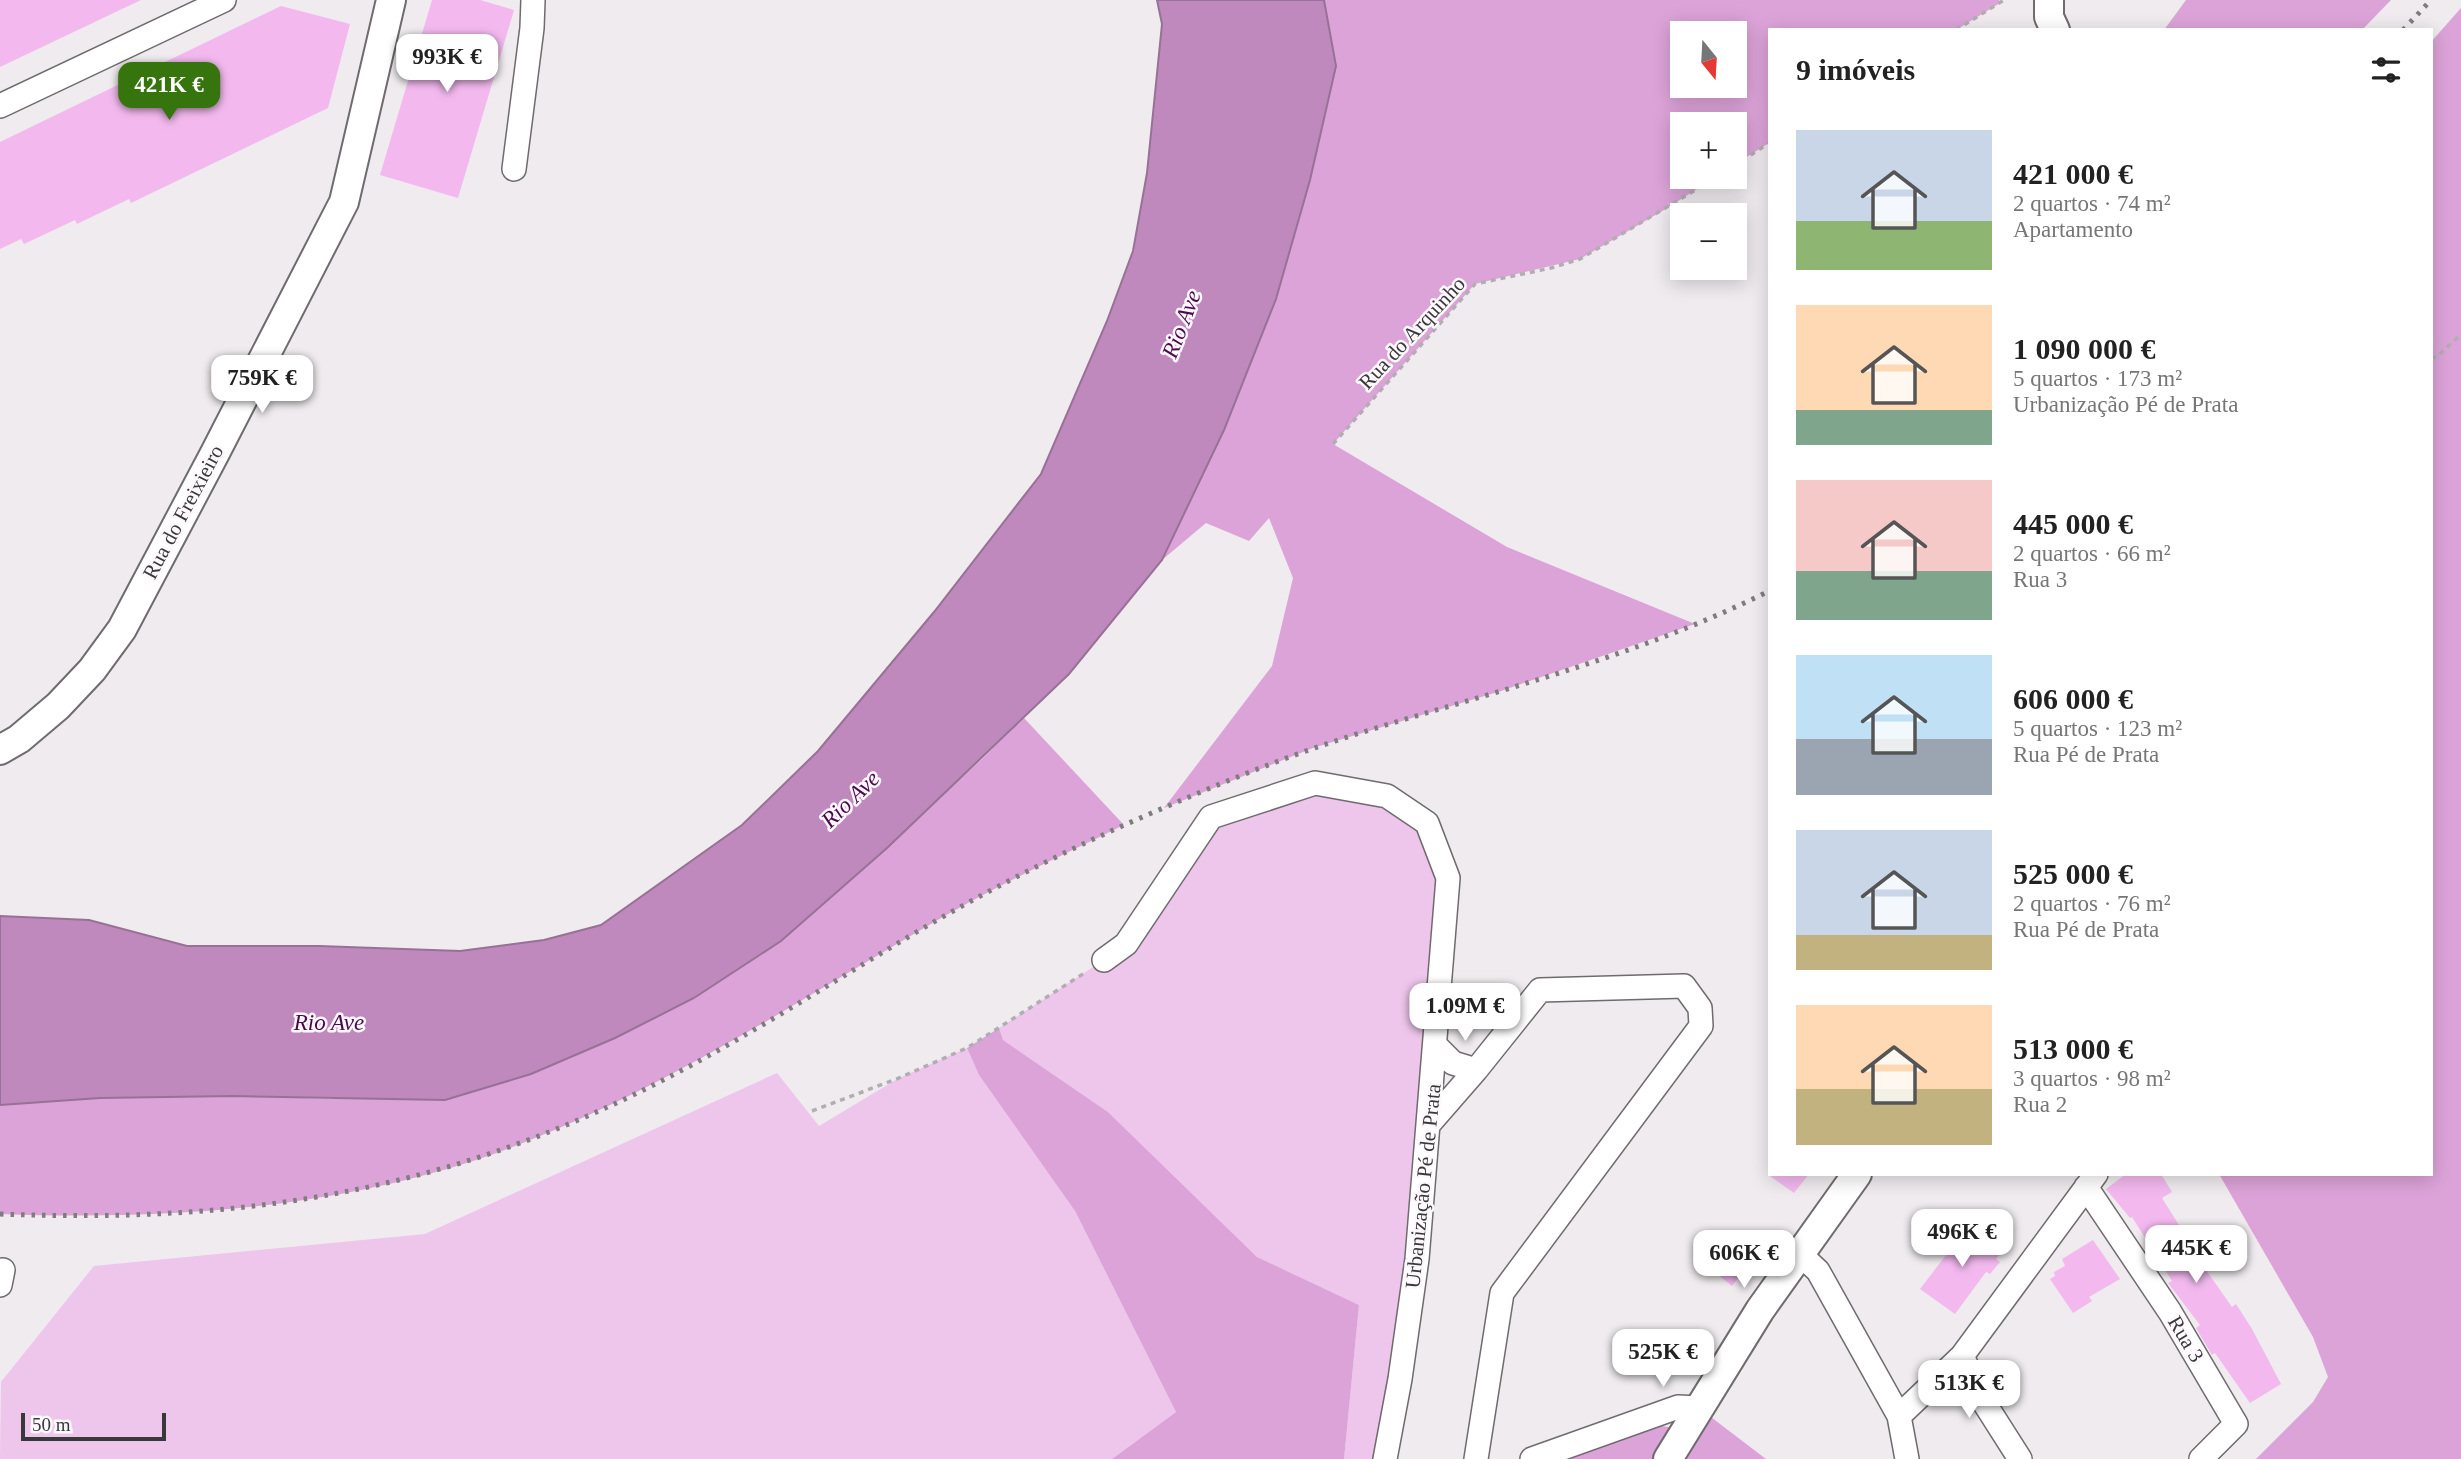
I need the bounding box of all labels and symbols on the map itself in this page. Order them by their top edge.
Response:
north arrow [1670,21,1746,98]
pin: 993K € [390,34,504,94]
pin: 421K € [112,62,226,122]
street label: Rua do Arquinho [1354,272,1470,394]
water label: Rio Ave [1157,287,1206,362]
pin: 759K € [205,356,319,415]
street label: Rua do Freixieiro [138,441,228,583]
water label: Rio Ave [816,766,884,834]
pin: 1.09M € [1400,984,1530,1043]
water label: Rio Ave [293,1010,364,1035]
street label: Urbanização Pé de Prata [1400,1082,1446,1290]
pin: 496K € [1905,1210,2019,1269]
pin: 445K € [2139,1226,2253,1285]
pin: 606K € [1687,1230,1801,1290]
street label: Rua 3 [2163,1312,2209,1366]
pin: 525K € [1606,1330,1720,1389]
pin: 513K € [1912,1360,2026,1420]
scale bar [21,1410,166,1442]

